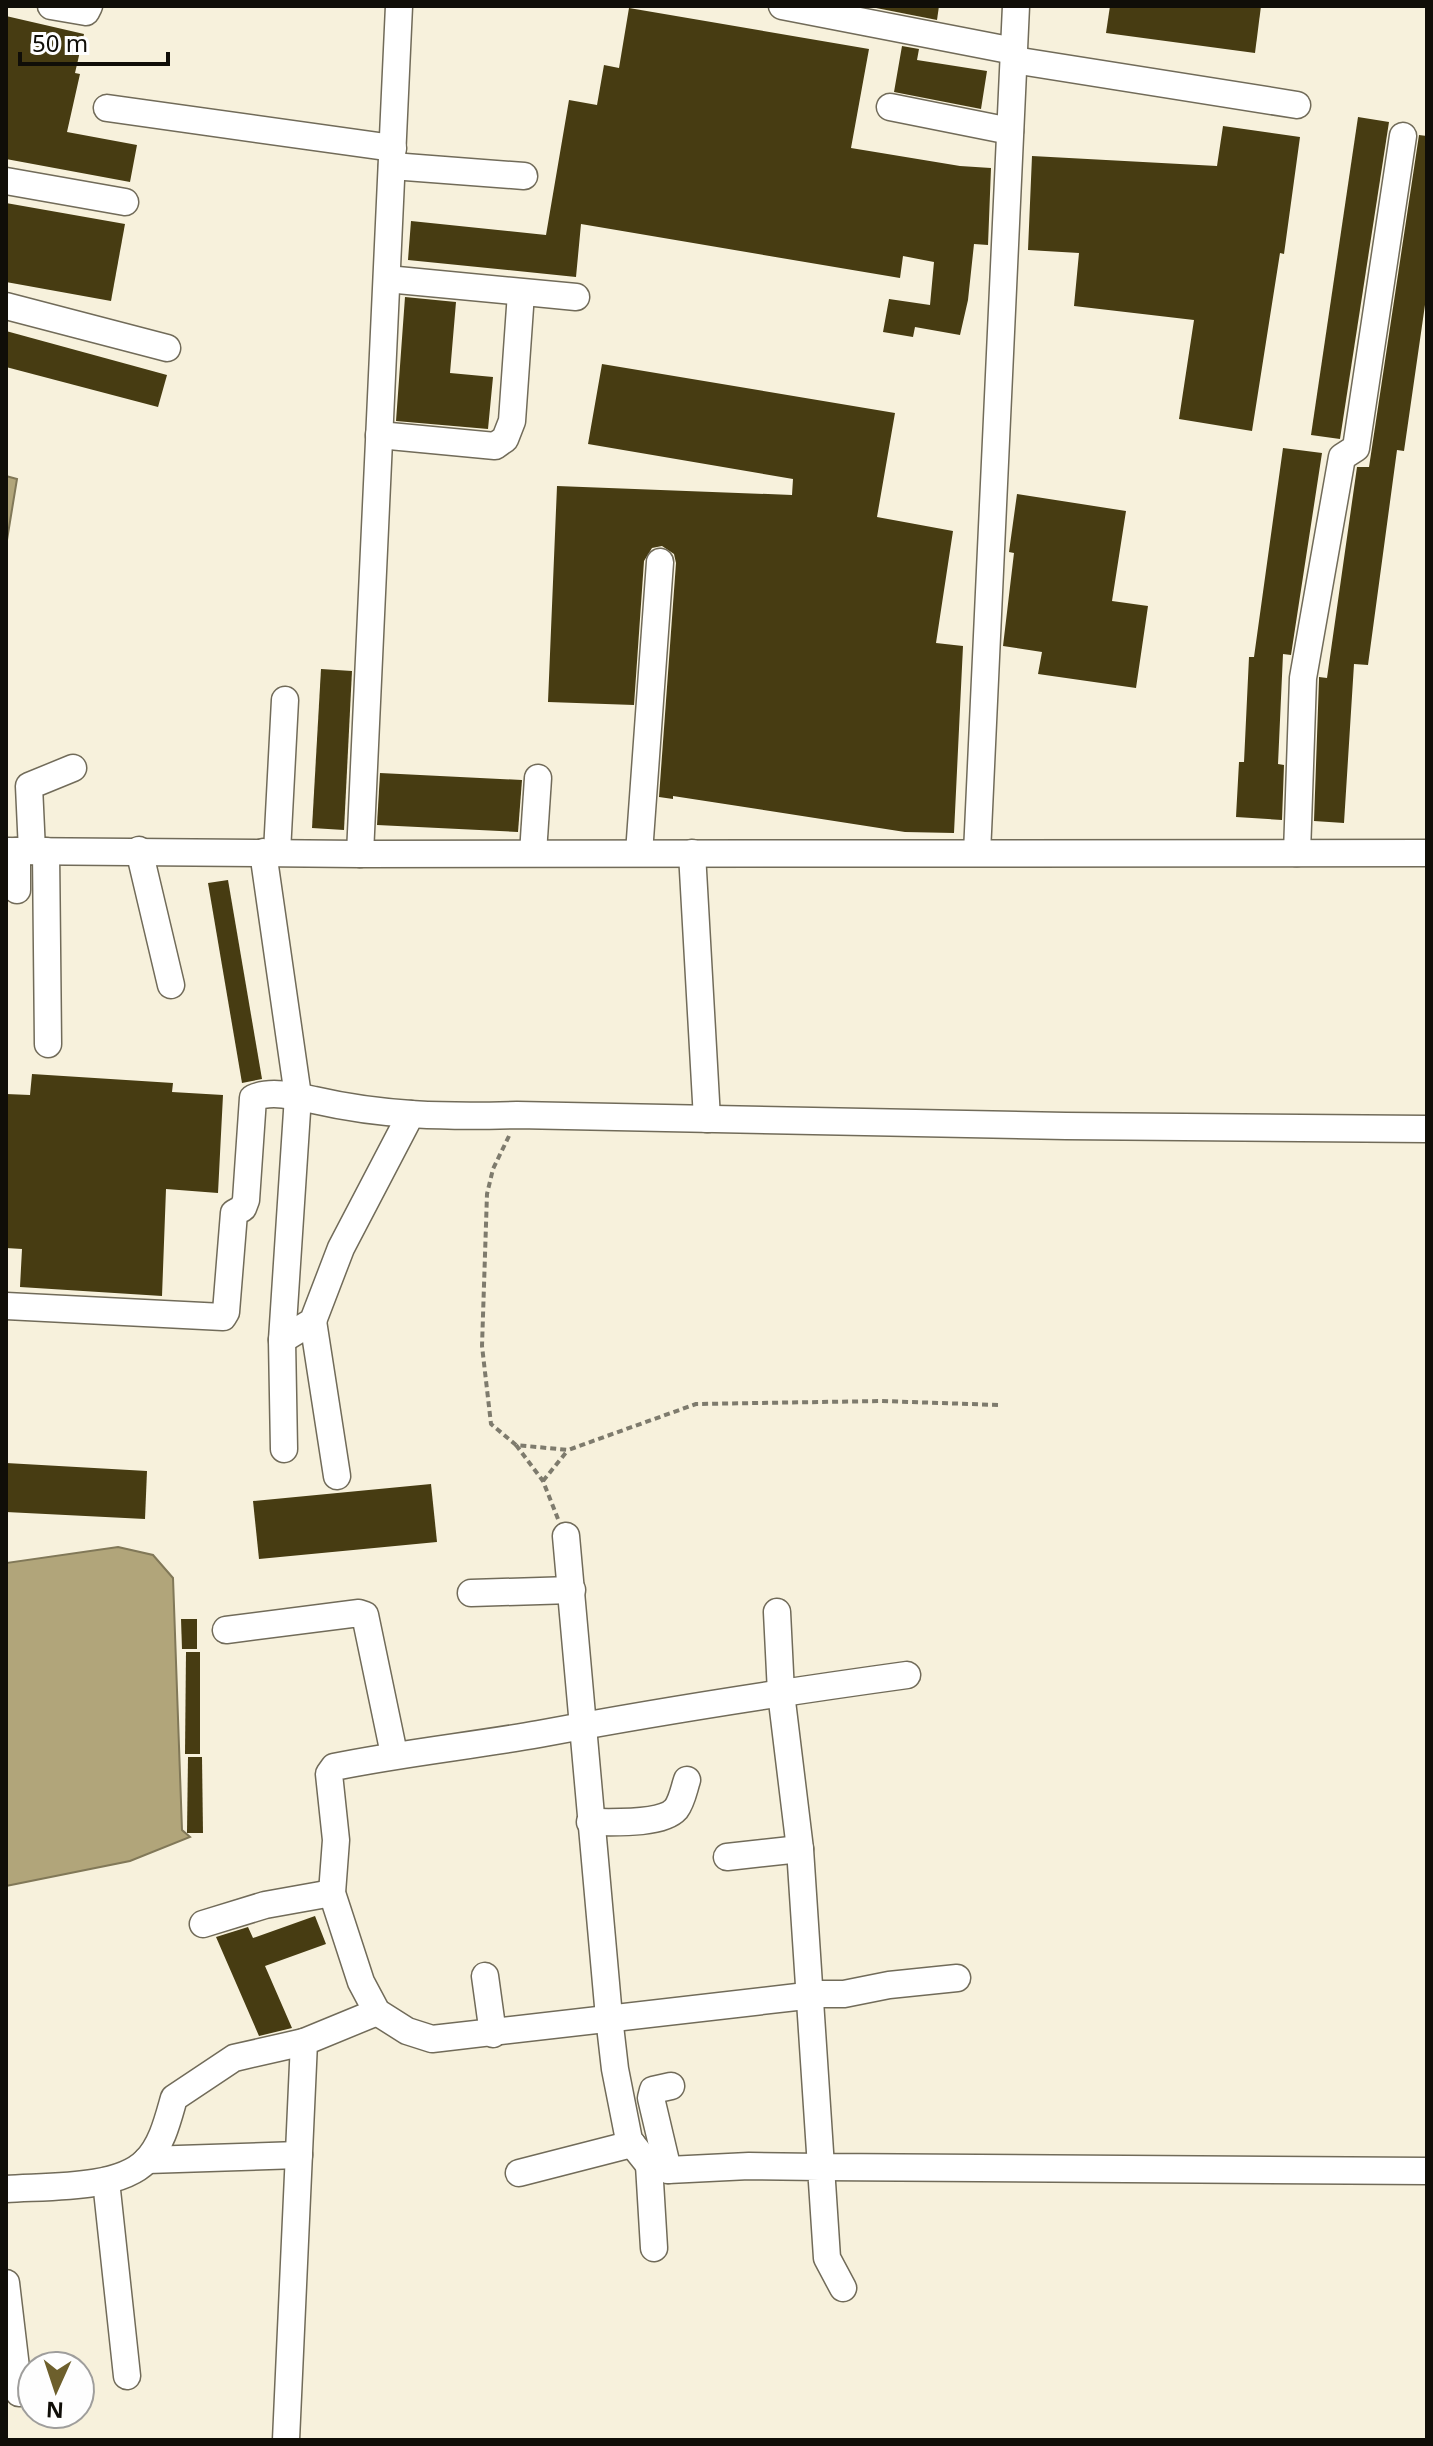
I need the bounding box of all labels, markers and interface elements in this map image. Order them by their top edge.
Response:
scale bar [20,16,168,66]
text: 50 m [32,26,88,59]
north arrow [16,2350,96,2430]
text: N [45,2396,65,2426]

